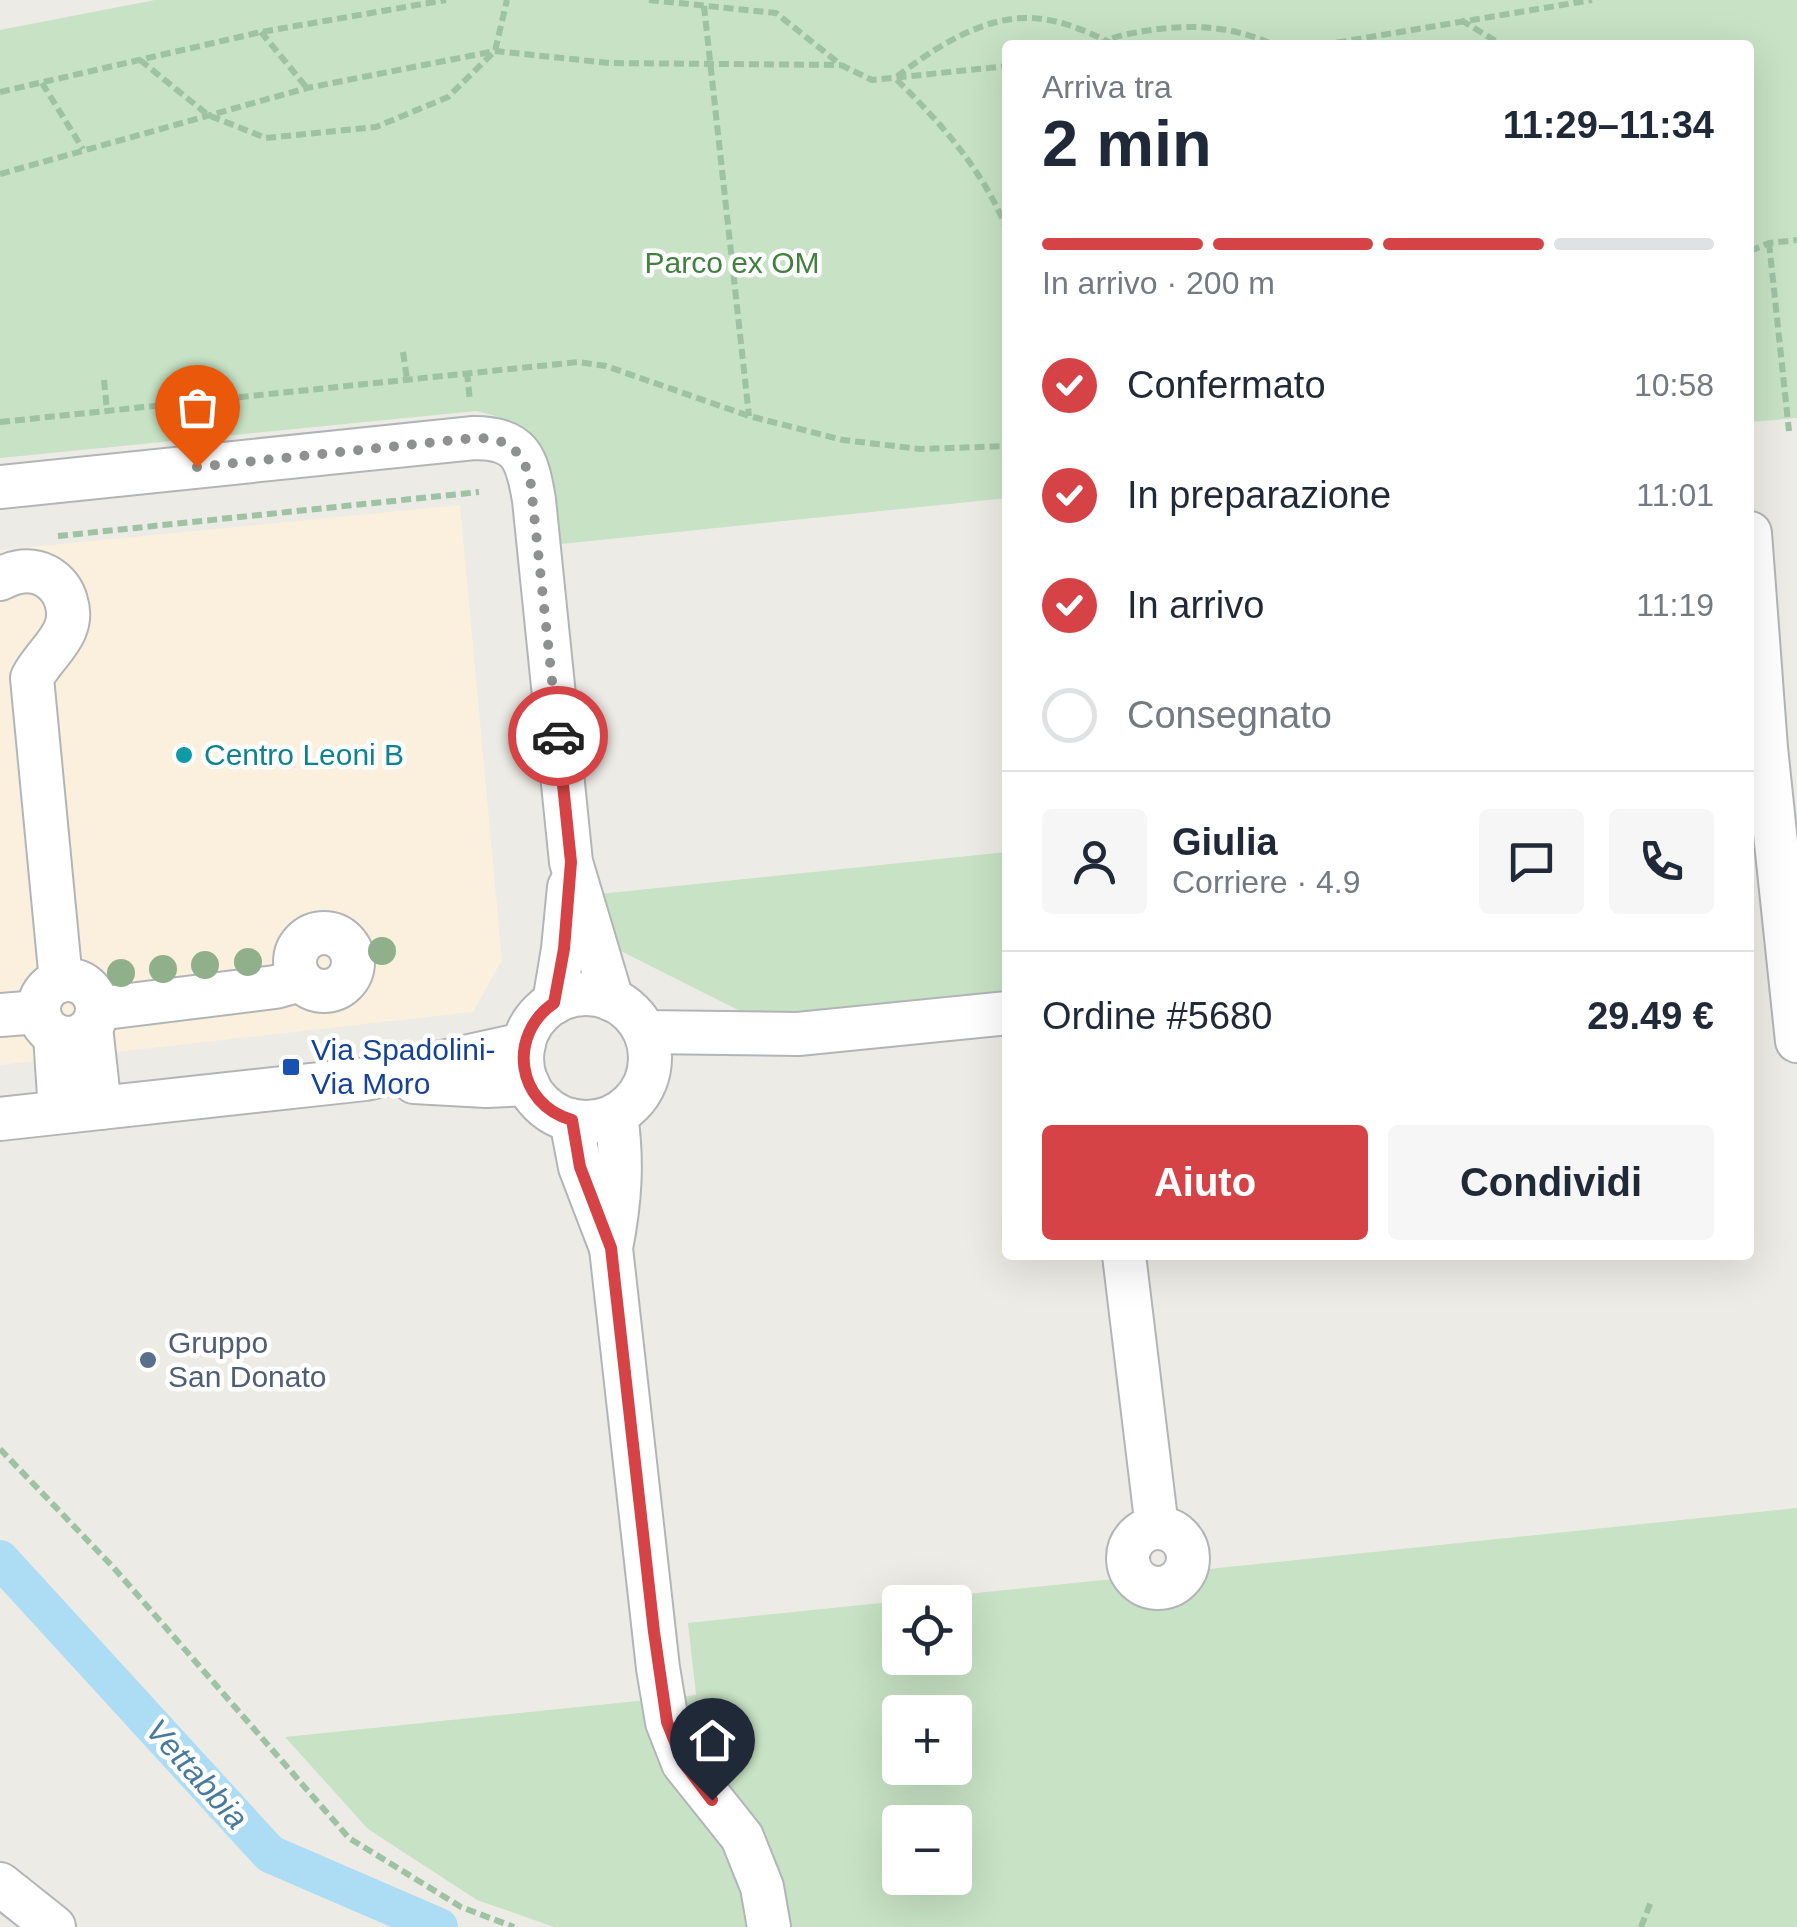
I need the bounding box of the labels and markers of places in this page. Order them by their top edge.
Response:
pin [155,365,240,468]
place label: Centro Leoni B [204,738,404,771]
marker: Centro Leoni B [173,744,195,766]
place label: Via Spadolini- Via Moro [311,1033,496,1100]
marker: Via Spadolini- Via Moro [280,1056,302,1078]
place label: Gruppo San Donato [168,1326,326,1393]
marker: Gruppo San Donato [137,1349,159,1371]
pin [670,1698,755,1801]

